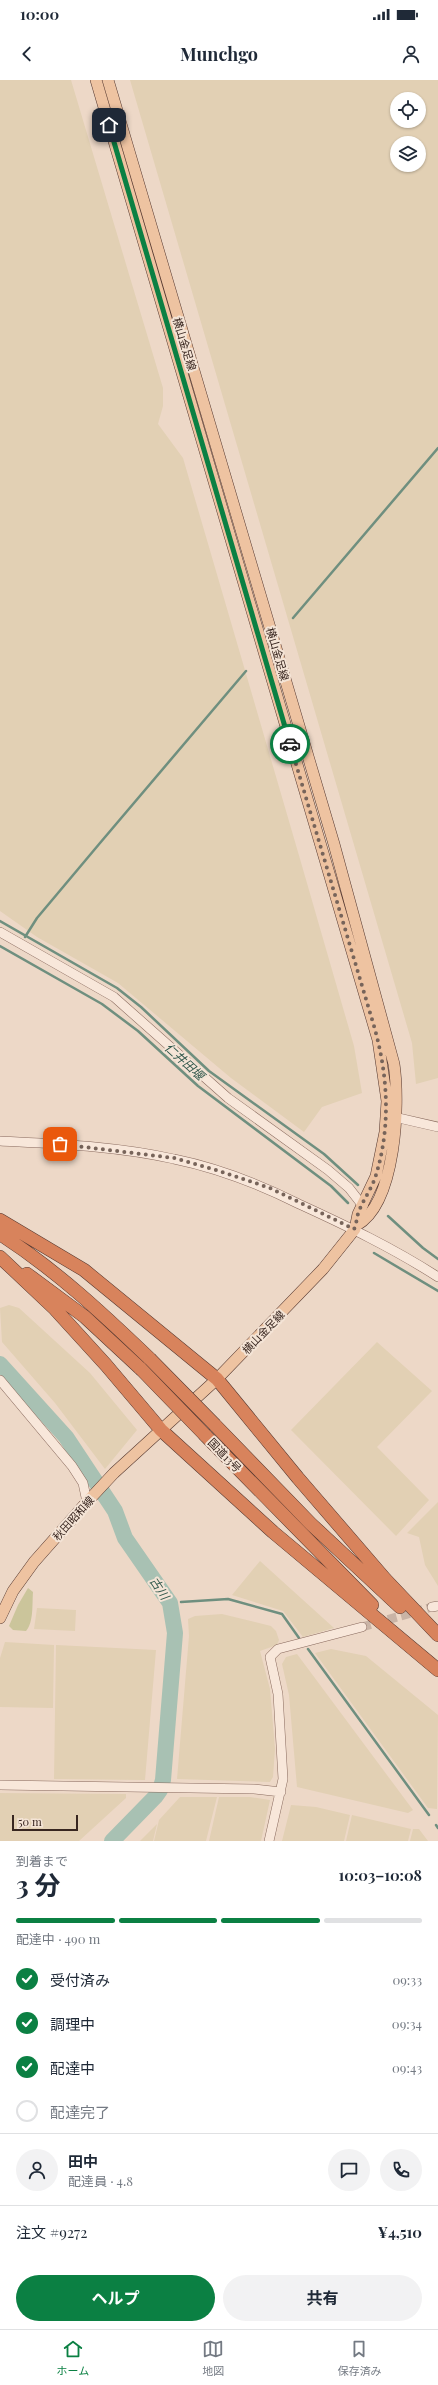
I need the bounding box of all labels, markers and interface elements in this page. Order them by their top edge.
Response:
text: 10:00 [20,4,59,24]
text: Munchgo [180,42,258,66]
icon: back [16,43,38,65]
icon: person [400,43,422,65]
map controls [390,92,426,172]
button: locate [390,92,426,128]
pin [92,108,126,142]
icon: home [98,114,120,136]
button: layers [390,136,426,172]
street label: 横山金足線 [170,316,200,372]
street label: 横山金足線 [263,625,293,683]
courier [270,724,310,764]
icon: car [279,733,301,755]
water label: 仁井田堰 [162,1039,210,1084]
pin [43,1127,77,1161]
icon: bag [49,1133,71,1155]
street label: 横山金足線 [239,1307,287,1357]
street label: 国道13号 [205,1435,245,1475]
street label: 秋田昭和線 [49,1493,97,1543]
water label: 古川 [147,1574,174,1604]
scale bar [12,1813,78,1832]
text: 50 m [18,1814,42,1829]
text: 到着まで [16,1852,68,1869]
text: 10:03–10:08 [338,1865,422,1885]
text: 3 分 [16,1867,61,1902]
text: 配達中 · 490 m [16,1930,100,1947]
icon: check [16,1968,38,1990]
text: 受付済み [50,1970,110,1990]
text: 09:33 [392,1971,422,1988]
icon: check [16,2012,38,2034]
text: 調理中 [50,2014,95,2034]
text: 09:34 [392,2015,422,2032]
icon: check [16,2056,38,2078]
text: 配達中 [50,2058,95,2078]
text: 09:43 [392,2059,422,2076]
text: 配達完了 [50,2102,110,2122]
button: person [16,2149,58,2191]
button: chat [328,2149,370,2191]
button: phone [380,2149,422,2191]
text: 田中 [68,2151,98,2171]
text: 配達員 · 4.8 [68,2172,133,2189]
text: 注文 #9272 [16,2222,87,2242]
text: ¥4,510 [378,2222,422,2242]
button: ヘルプ [16,2275,215,2321]
button: 共有 [223,2275,422,2321]
tab: ホーム [57,2338,89,2378]
tab: 地図 [202,2338,224,2378]
tab: 保存済み [337,2338,381,2378]

